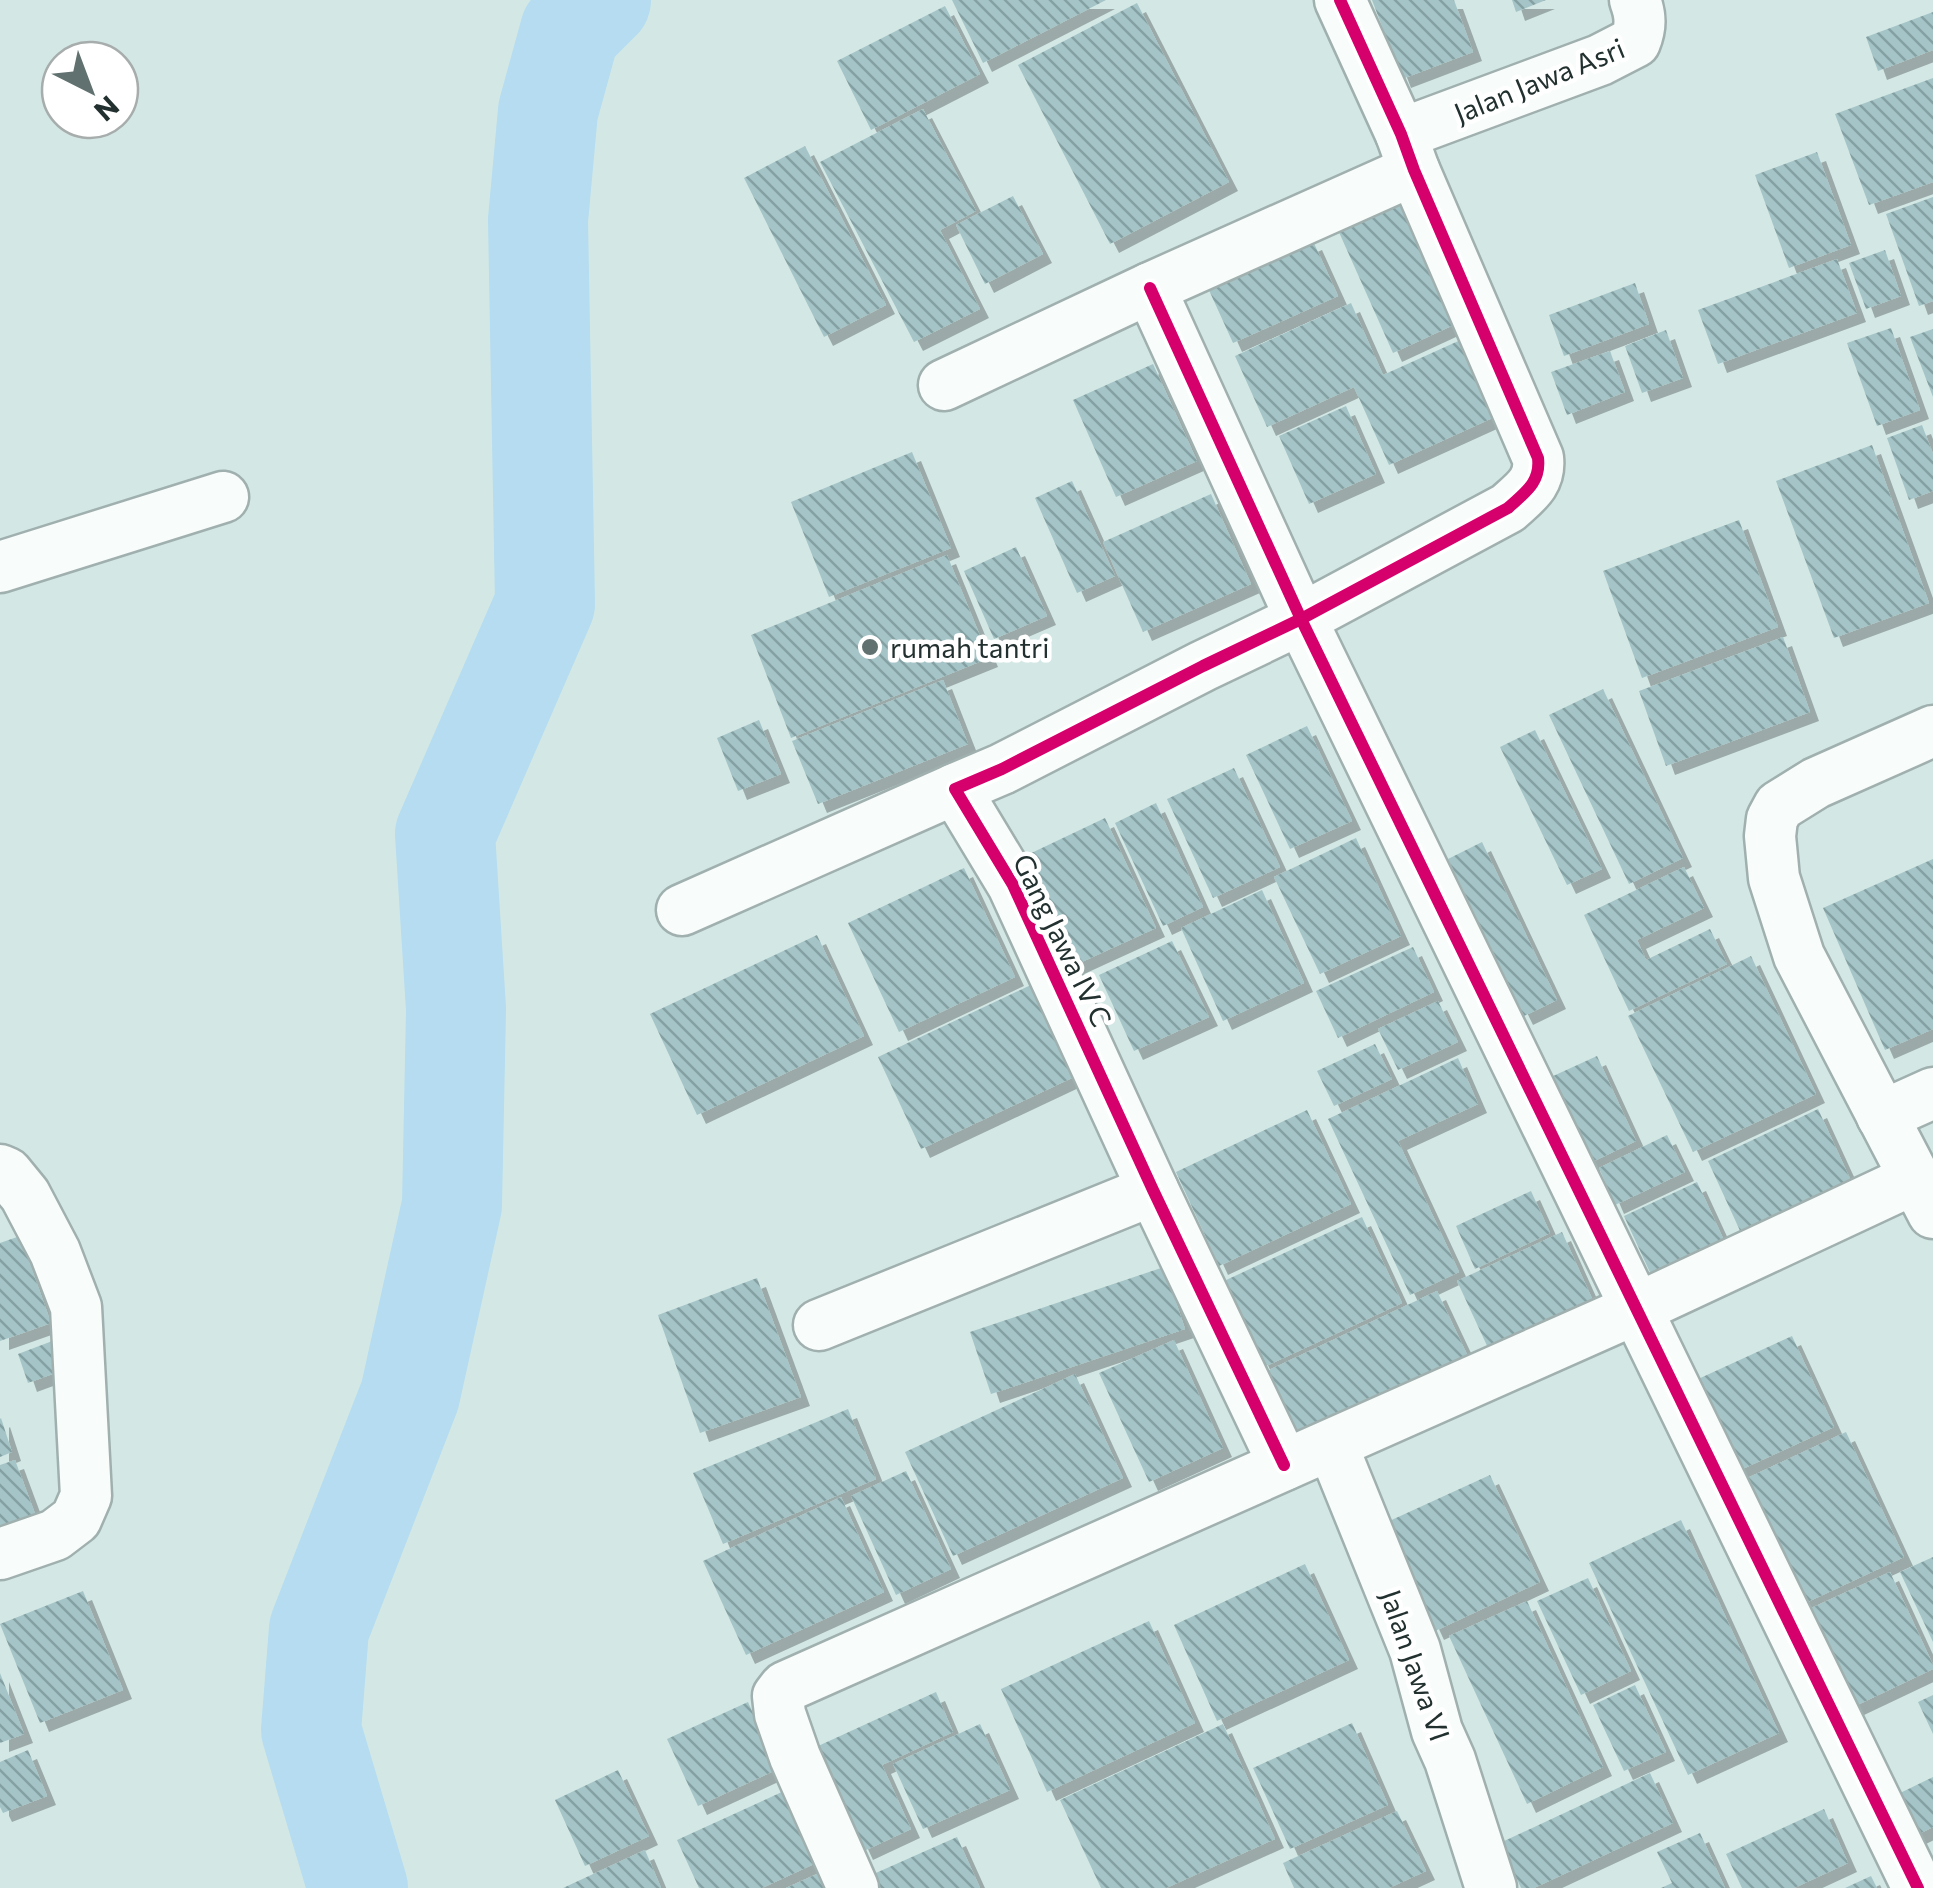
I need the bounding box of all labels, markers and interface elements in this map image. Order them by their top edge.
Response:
street label: Jalan Jawa Asri [1449,30,1629,130]
north arrow [40,40,140,140]
text: N [88,90,127,129]
place label: rumah tantri [890,630,1049,664]
marker: rumah tantri [859,636,881,658]
street label: Gang Jawa IV C [1007,848,1119,1032]
street label: Jalan Jawa VI [1374,1585,1458,1745]

